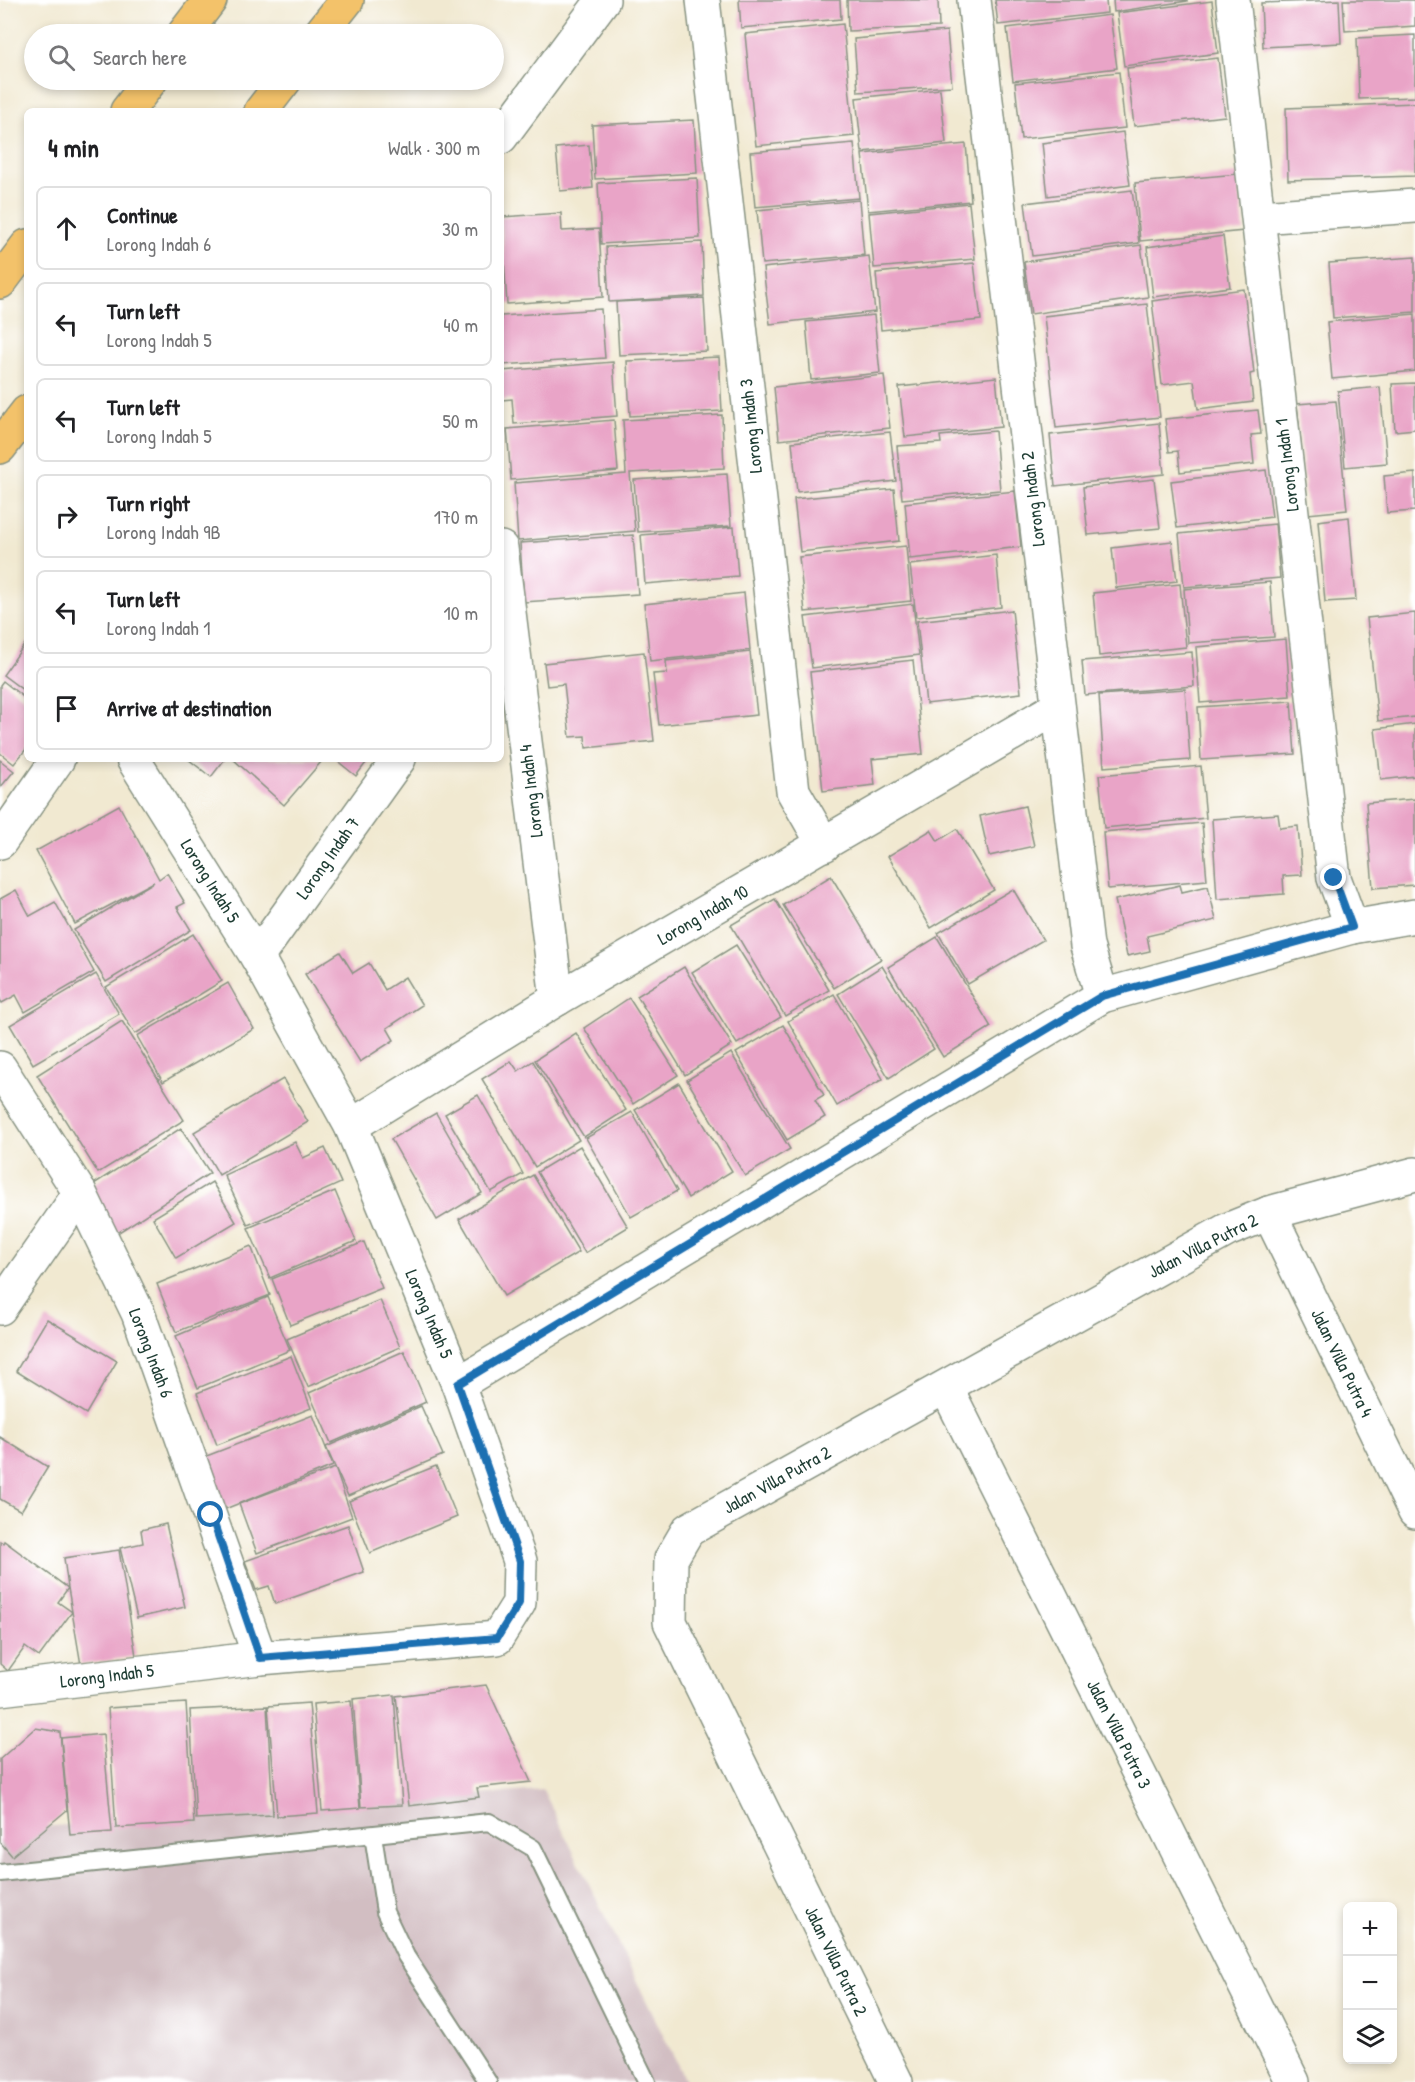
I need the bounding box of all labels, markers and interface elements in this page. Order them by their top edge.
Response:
search box [24,24,504,90]
icon: search [45,41,78,74]
text: Search here [93,42,187,72]
text: 4 min [48,130,99,165]
text: Walk · 300 m [388,134,480,161]
text: Continue [107,200,178,230]
icon: ahead [50,212,83,245]
text: 30 m [442,215,478,242]
text: Lorong Indah 6 [107,230,211,257]
text: Turn left [107,296,180,326]
icon: left [50,308,83,341]
text: 40 m [443,311,478,338]
text: Lorong Indah 5 [107,326,212,353]
street label: Lorong Indah 3 [733,378,768,474]
text: Turn left [107,392,180,422]
icon: left [50,404,83,437]
text: 50 m [442,407,478,434]
street label: Lorong Indah 1 [1268,417,1305,513]
text: Lorong Indah 5 [107,422,212,449]
street label: Lorong Indah 2 [1014,450,1051,548]
text: Turn right [107,488,190,518]
icon: right [50,500,83,533]
text: 170 m [434,503,478,530]
text: Lorong Indah 9B [107,518,221,545]
text: Turn left [107,584,180,614]
icon: left [50,596,83,629]
text: 10 m [444,599,478,626]
text: Lorong Indah 1 [107,614,210,641]
icon: arrive [50,692,83,725]
text: Arrive at destination [107,693,272,723]
street label: Lorong Indah 4 [512,743,549,839]
street label: Lorong Indah 7 [290,811,365,904]
street label: Lorong Indah 5 [175,834,246,928]
route end [1320,864,1346,890]
street label: Lorong Indah 10 [653,878,753,951]
street label: Jalan Villa Putra 2 [1144,1207,1262,1284]
street label: Lorong Indah 5 [400,1266,460,1362]
street label: Jalan Villa Putra 4 [1305,1304,1380,1421]
street label: Lorong Indah 6 [123,1305,180,1401]
street label: Jalan Villa Putra 2 [718,1439,836,1519]
route start [197,1501,223,1527]
street label: Lorong Indah 5 [59,1657,156,1694]
street label: Jalan Villa Putra 3 [1081,1675,1158,1793]
street label: Jalan Villa Putra 2 [799,1902,874,2020]
map controls [1343,1902,1397,2064]
button: + [1343,1902,1397,1956]
button: − [1343,1956,1397,2010]
button: layers [1343,2010,1397,2064]

